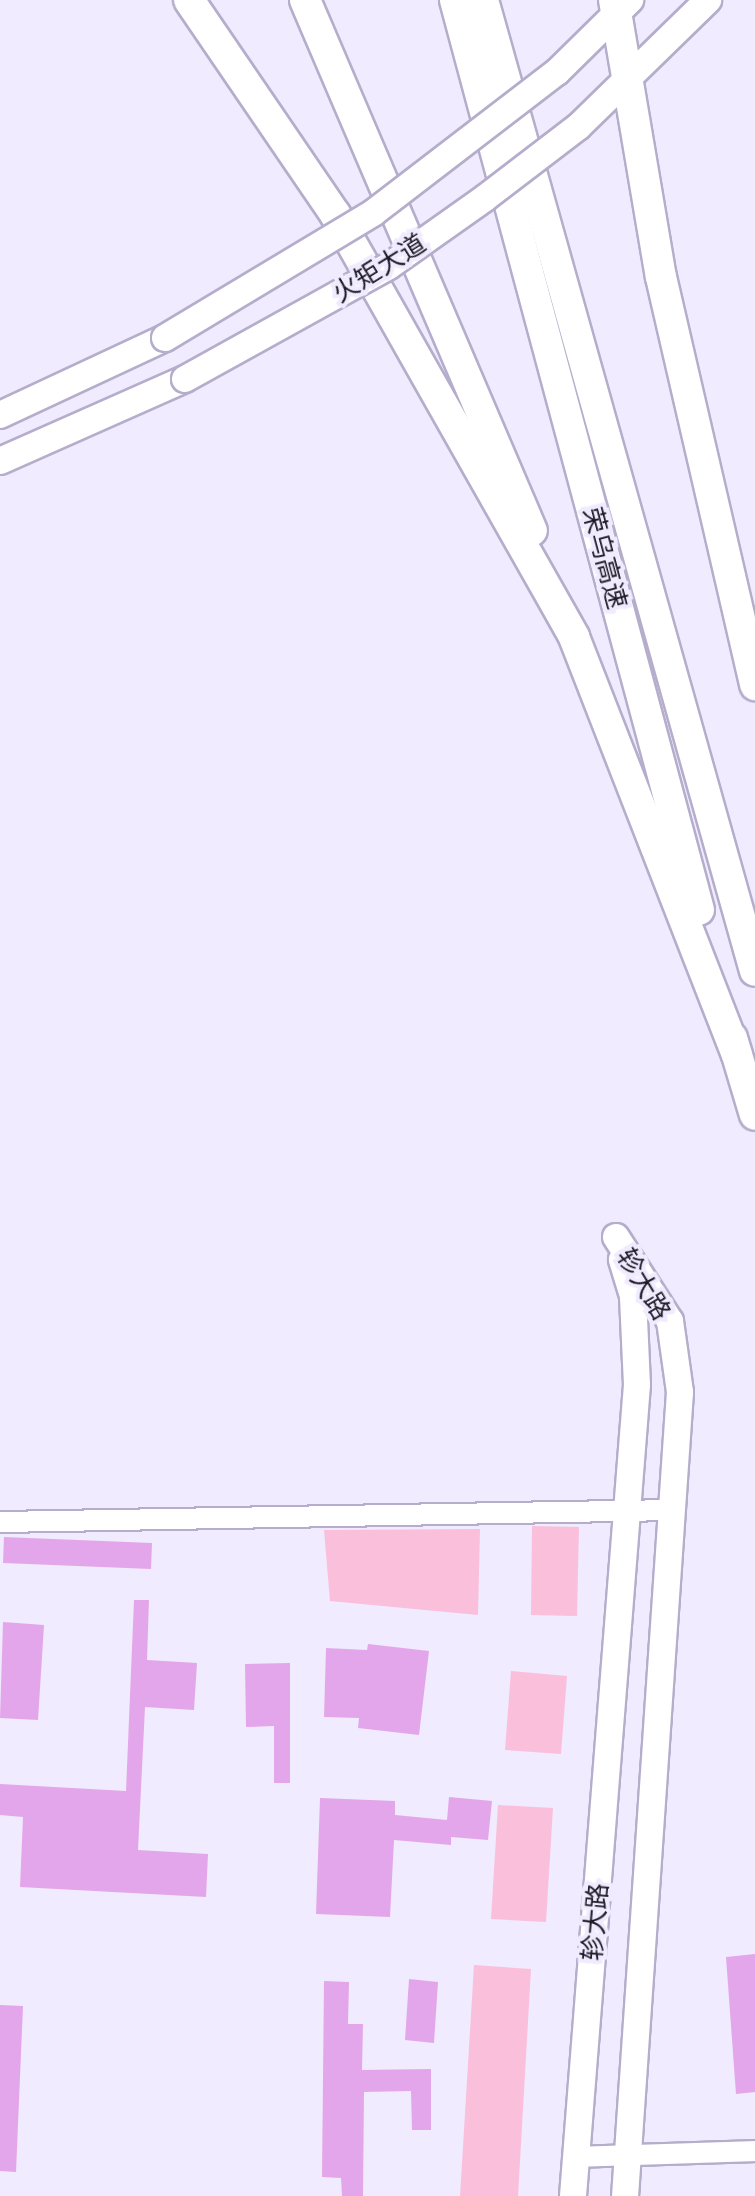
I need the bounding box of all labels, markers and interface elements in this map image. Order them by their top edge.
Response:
street label: 火矩大道 [327,227,431,309]
street label: 荣乌高速 [576,504,634,612]
street label: 轸大路 [611,1243,677,1325]
street label: 轸大路 [576,1882,614,1962]

